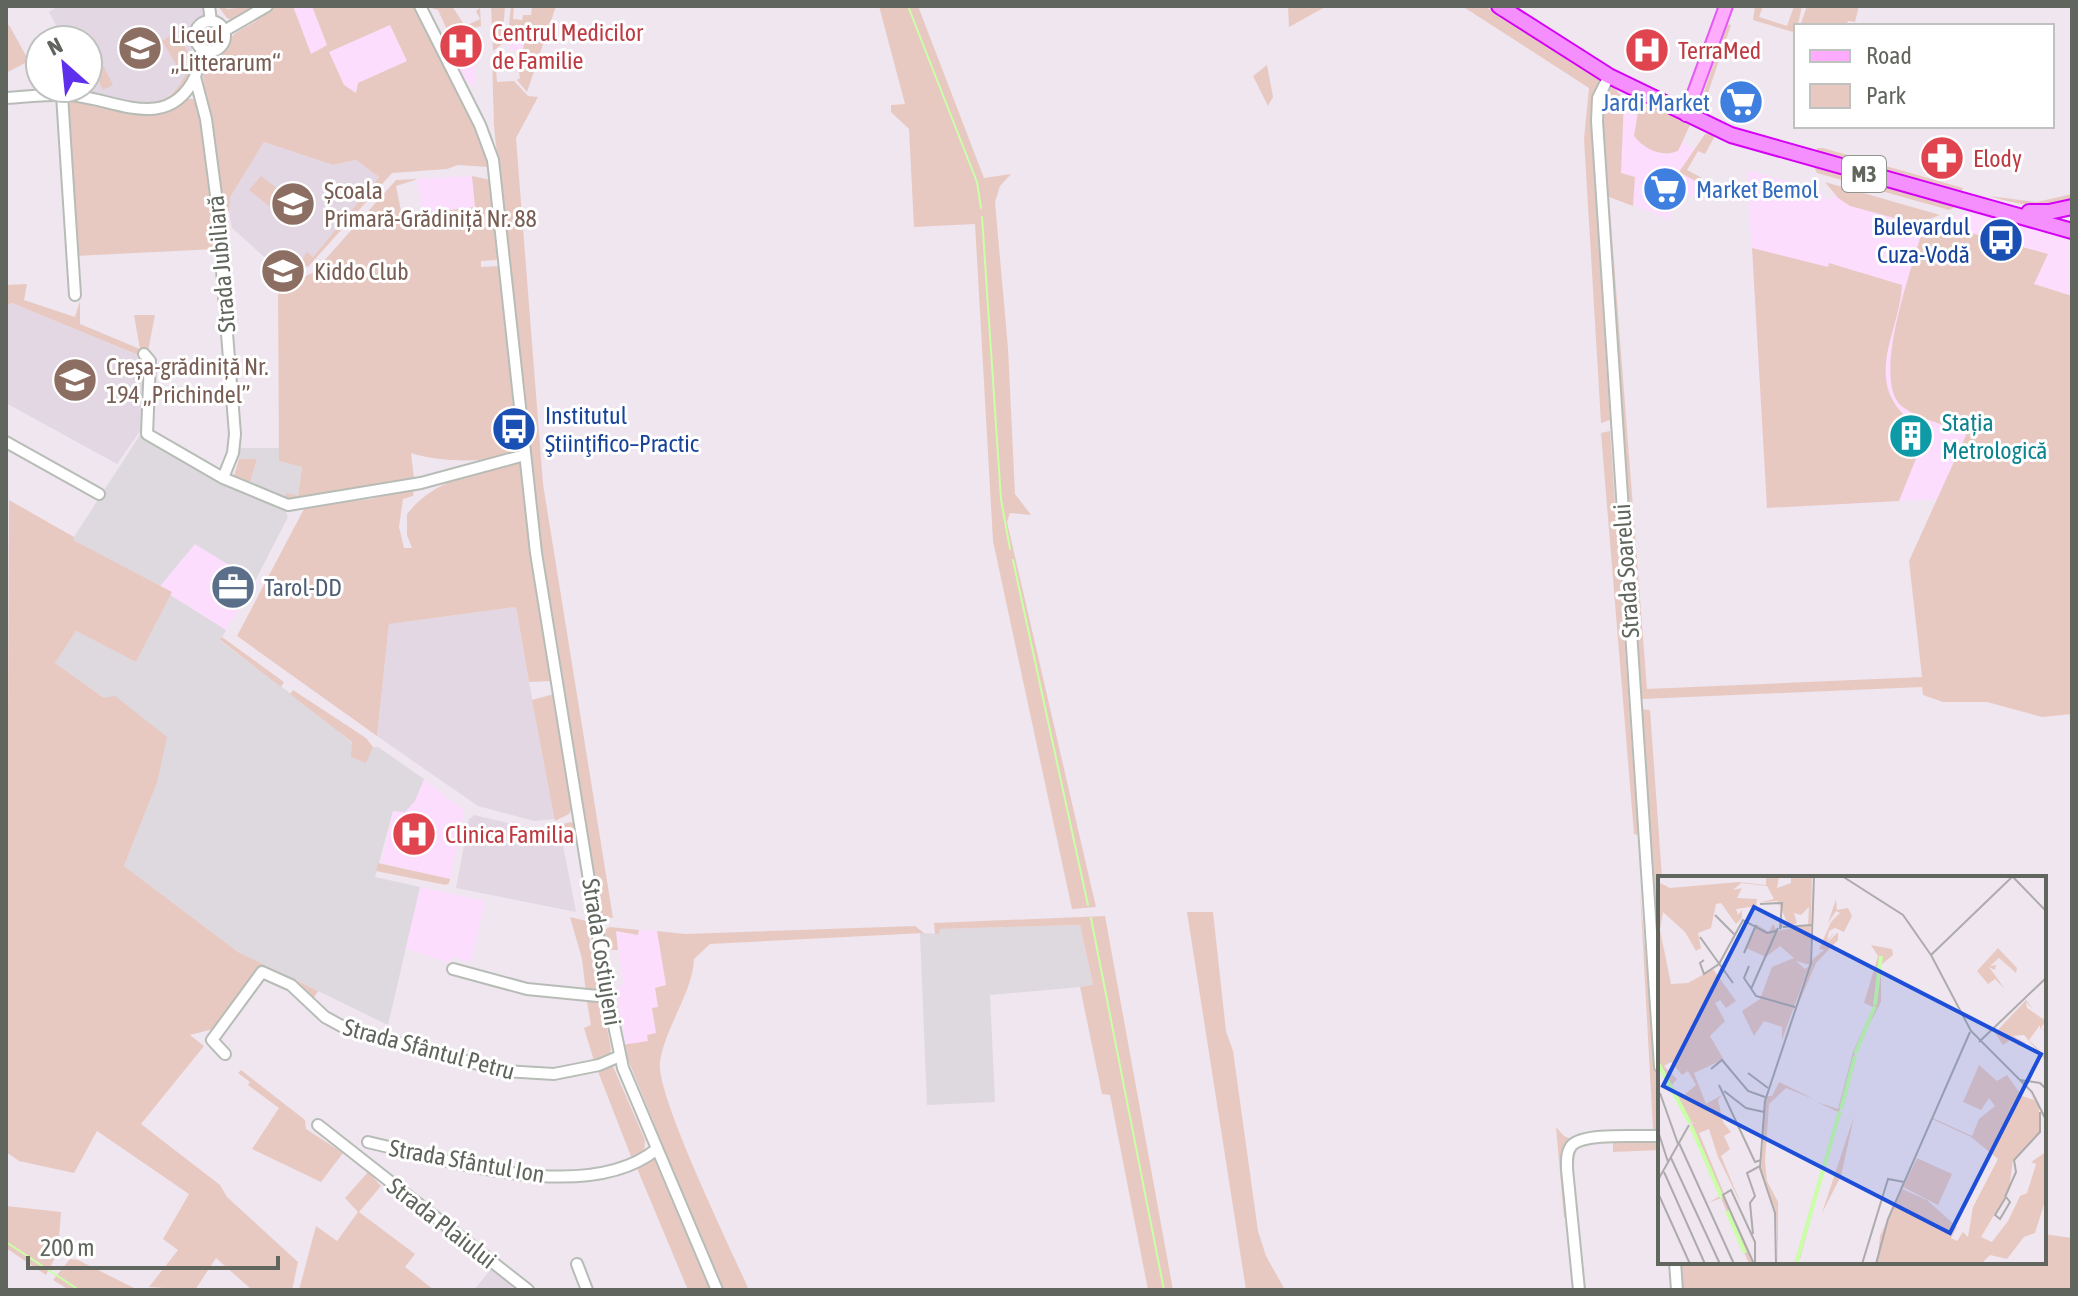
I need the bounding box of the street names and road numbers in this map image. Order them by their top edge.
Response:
road number: M3 [1842,156,1886,192]
street label: Strada Jubiliară [202,194,240,334]
street label: Strada Soarelui [1608,503,1644,639]
street label: Strada Costiujeni [577,876,627,1028]
street label: Strada Sfântul Petru [340,1013,518,1085]
street label: Strada Sfântul Ion [387,1134,547,1188]
street label: Strada Plaiului [382,1172,502,1274]

